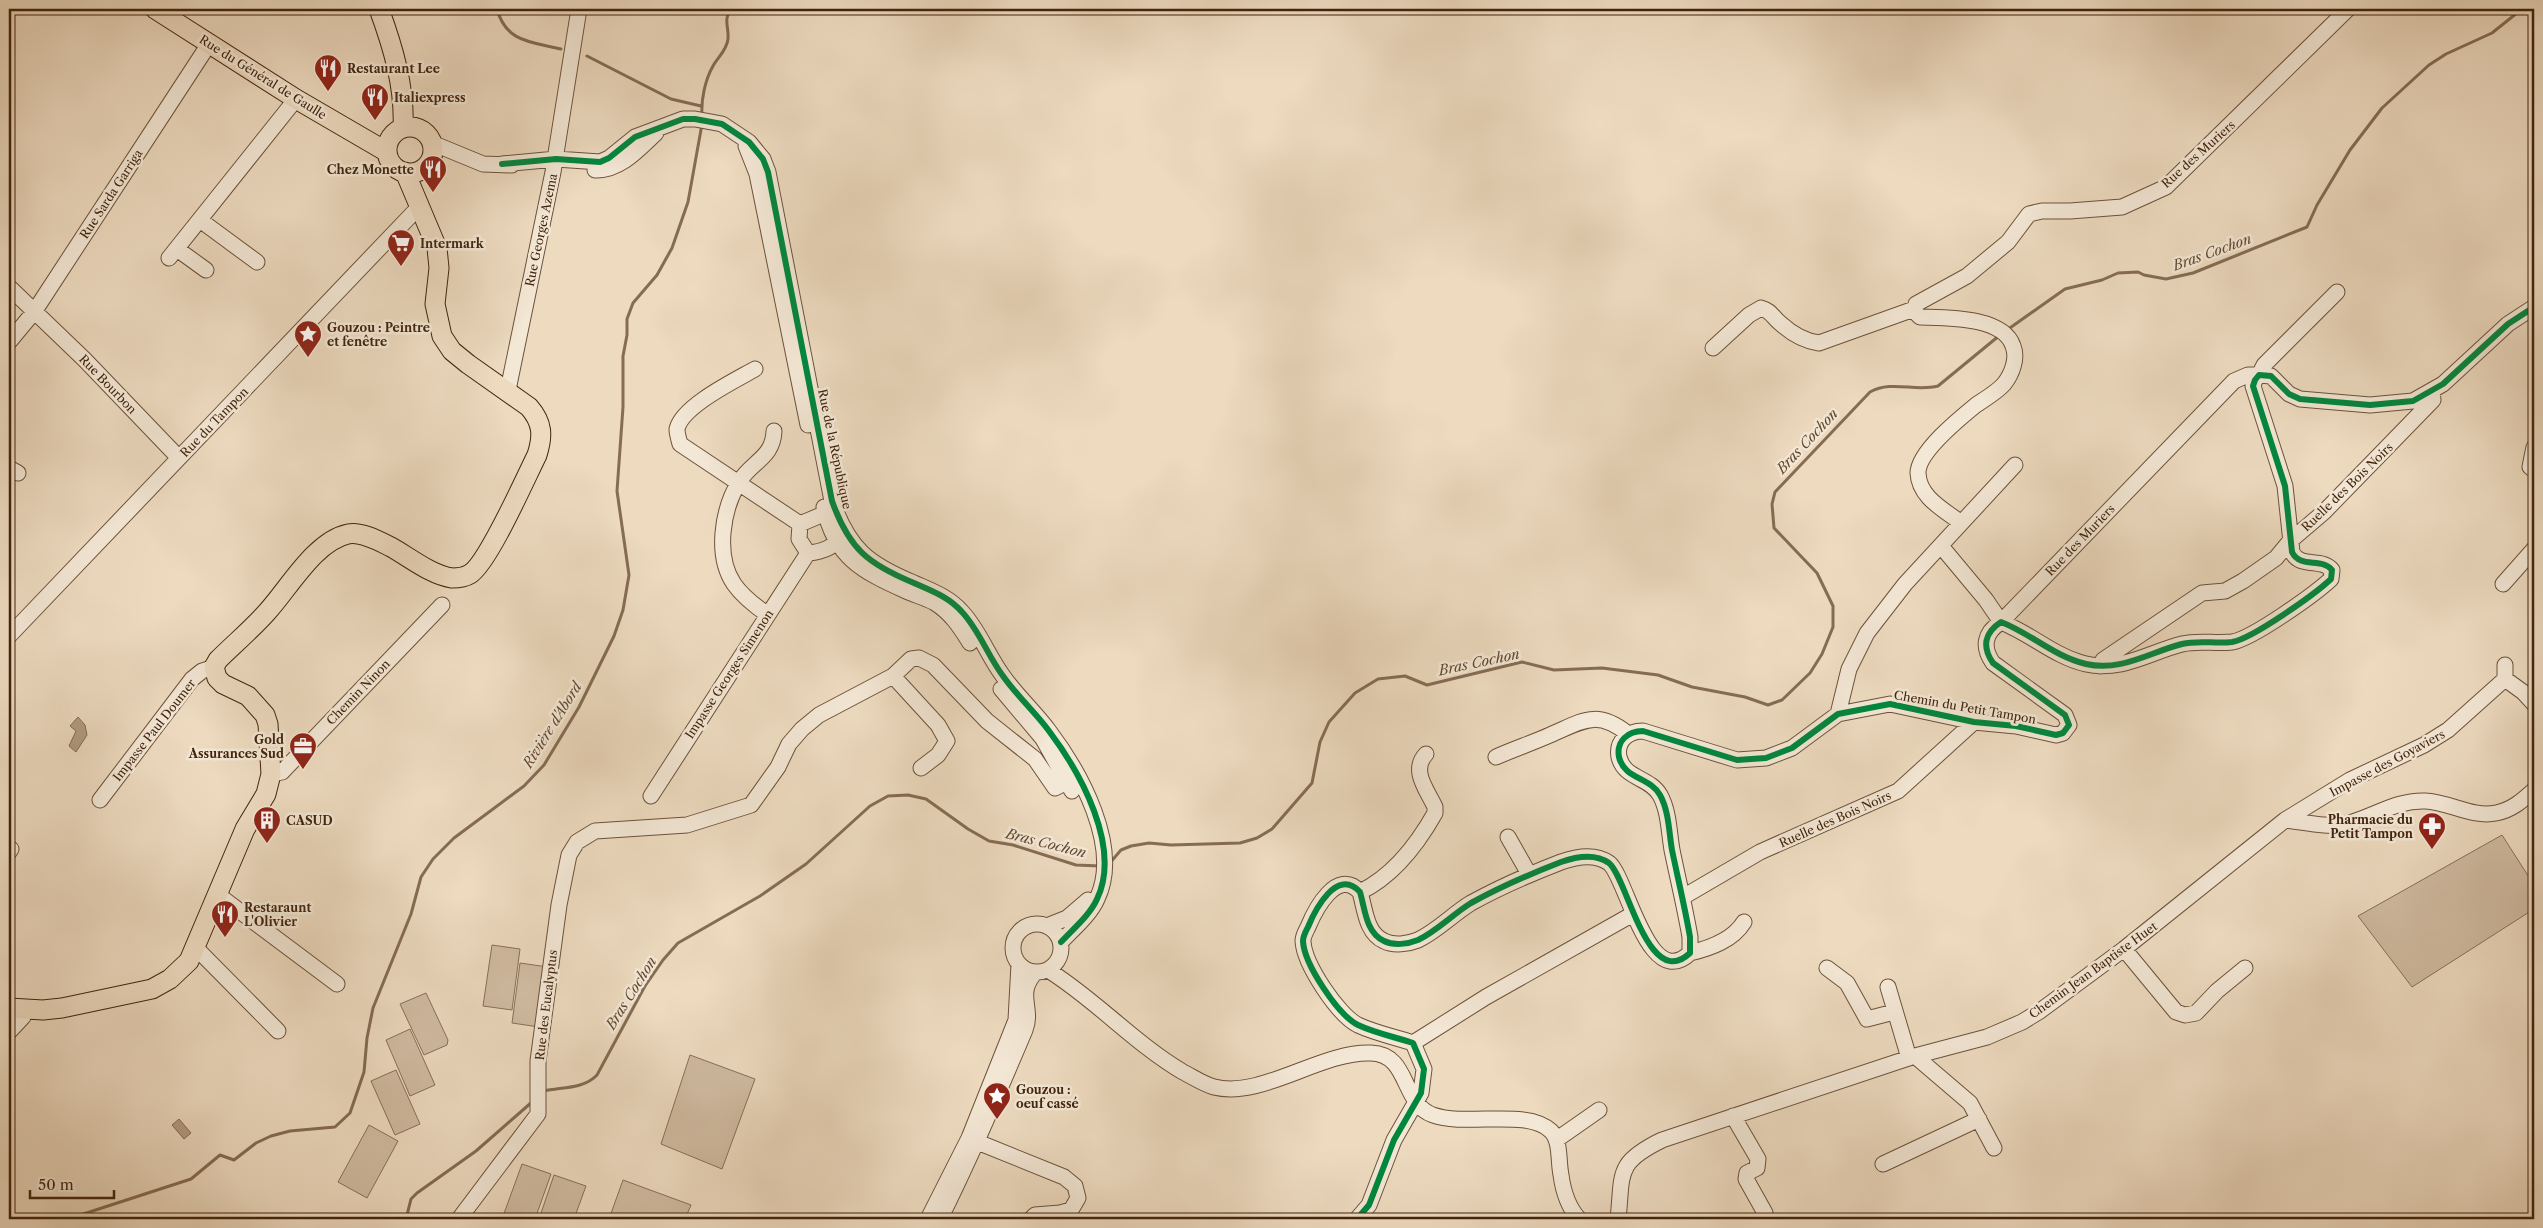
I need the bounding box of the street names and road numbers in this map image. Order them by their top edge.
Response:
street label: Rue du Général de Gaulle [197,32,330,122]
street label: Rue des Muriers [2158,117,2238,191]
street label: Rue Sarda Garriga [77,146,146,241]
street label: Rue Georges Azema [522,172,560,288]
street label: Rue Bourbon [76,351,140,417]
street label: Rue du Tampon [177,384,251,460]
street label: Rue de la République [815,388,855,511]
street label: Ruelle des Bois Noirs [2298,440,2396,534]
street label: Rue des Muriers [2042,501,2118,579]
street label: Impasse Georges Simenon [682,606,777,741]
street label: Chemin Ninon [323,656,393,728]
street label: Impasse Paul Doumer [109,676,199,784]
street label: Chemin du Petit Tampon [1893,687,2038,727]
street label: Impasse des Goyaviers [2327,726,2447,800]
street label: Ruelle des Bois Noirs [1777,788,1893,850]
street label: Chemin Jean Baptiste Huet [2026,918,2161,1022]
street label: Rue des Eucalyptus [532,949,560,1061]

